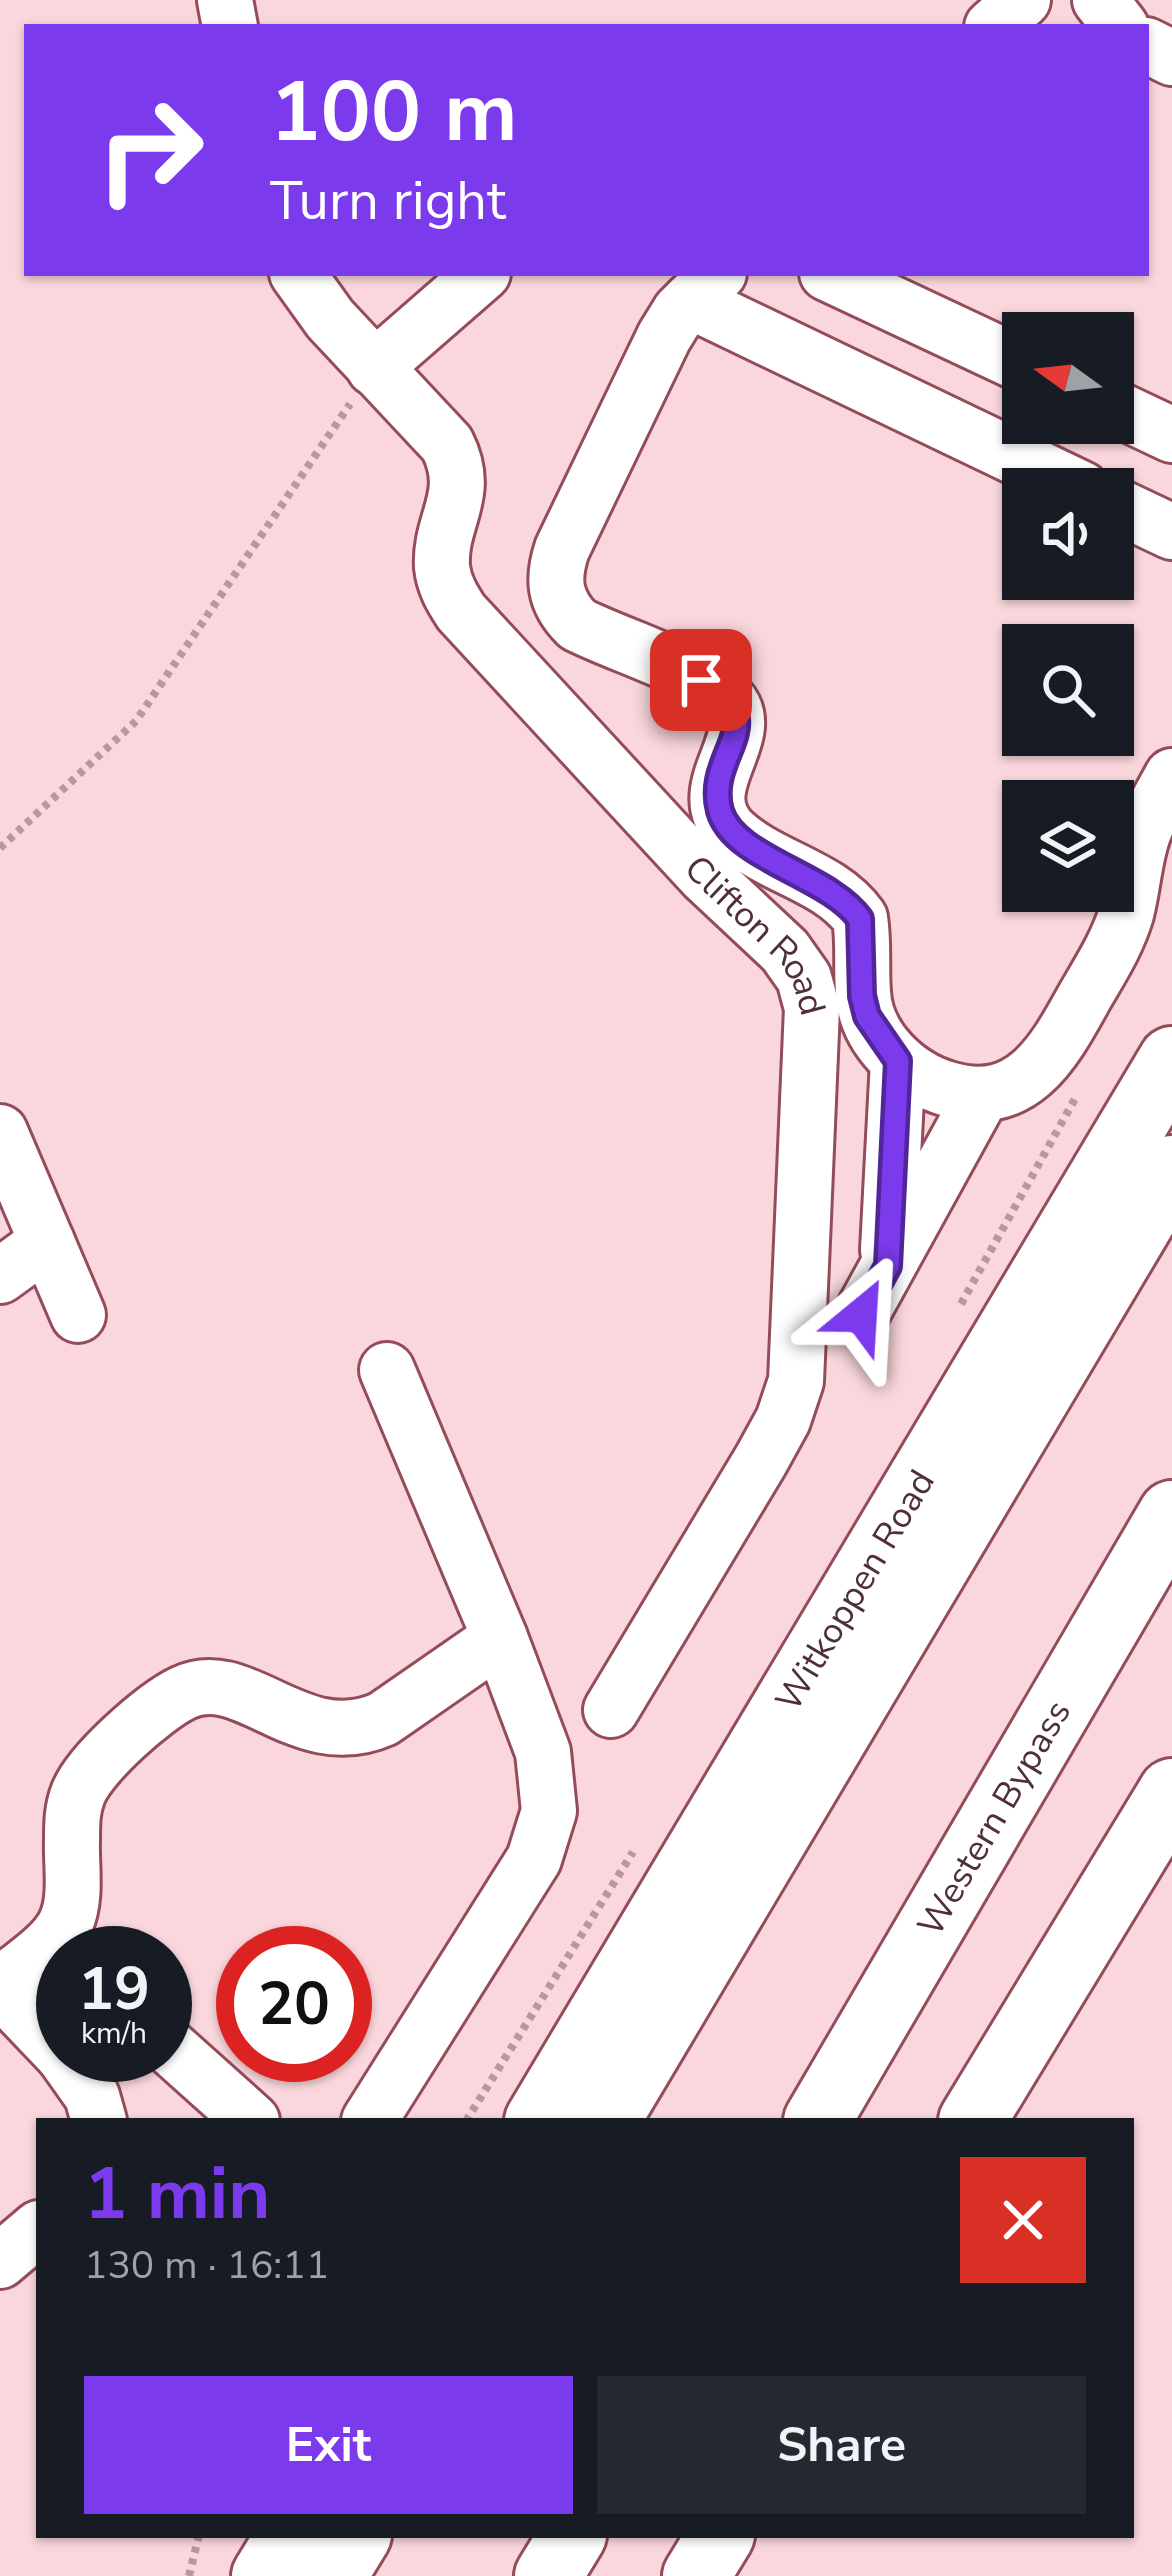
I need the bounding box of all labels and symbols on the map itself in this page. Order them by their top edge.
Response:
north arrow [1002,312,1134,444]
pin [650,629,752,731]
street label: Clifton Road [673,845,837,1021]
position arrow [798,1252,924,1378]
street label: Witkoppen Road [764,1461,946,1720]
street label: Western Bypass [906,1691,1082,1945]
speed limit sign: 20 [216,1926,372,2082]

